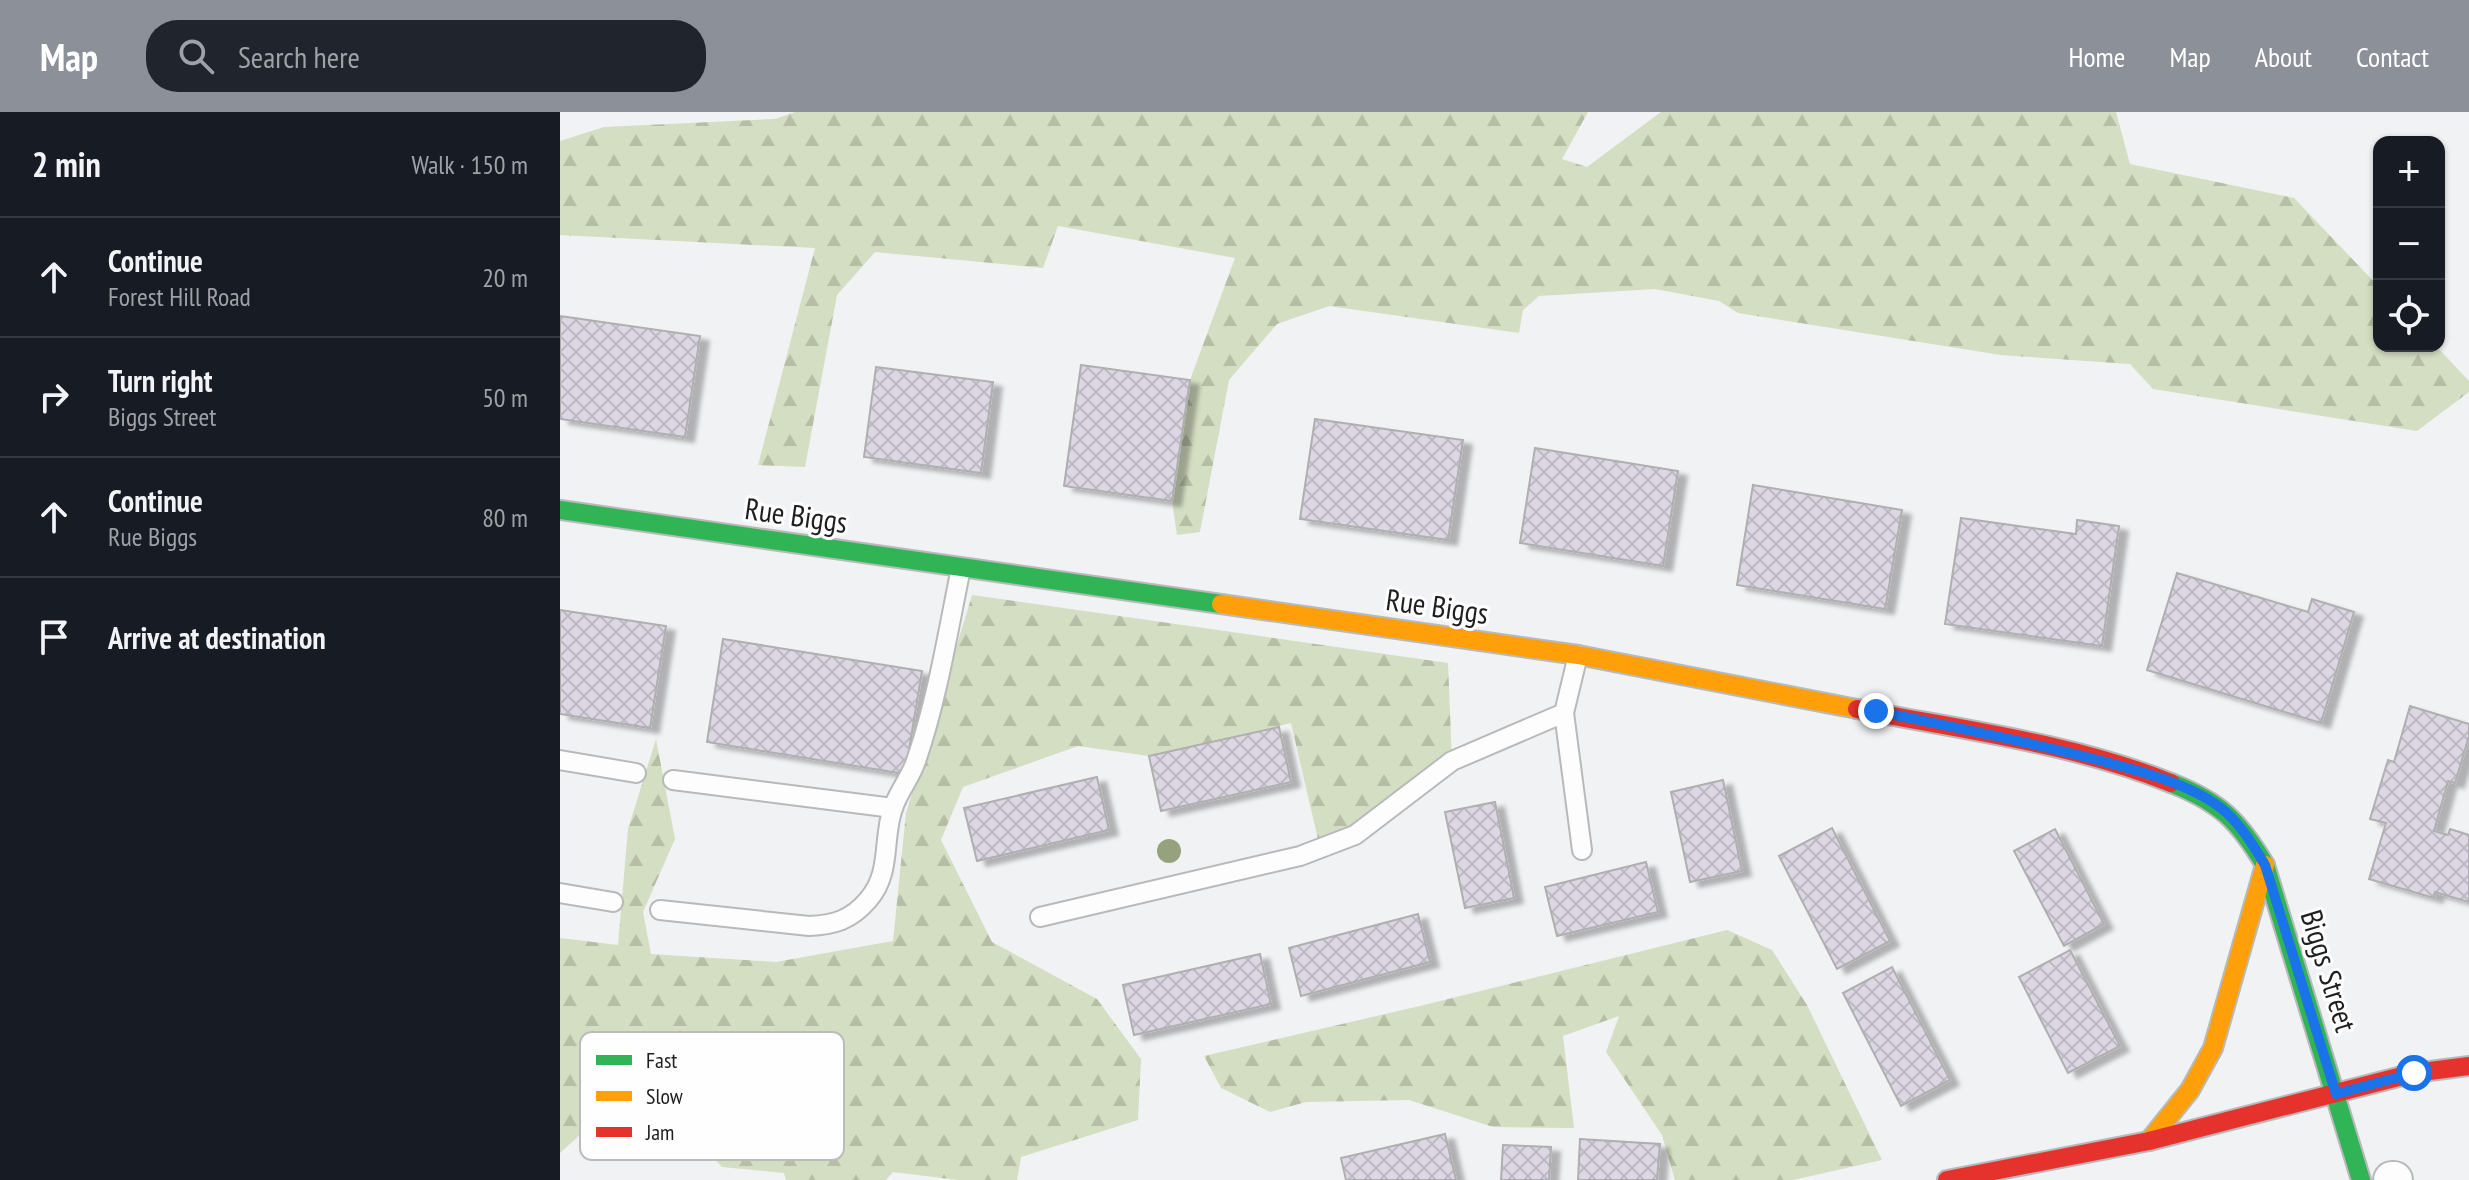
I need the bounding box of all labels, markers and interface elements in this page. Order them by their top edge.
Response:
search box [146,20,706,92]
text: Map [40,32,98,81]
icon: search [174,34,218,78]
text: Search here [238,37,360,76]
text: Home [2069,38,2125,75]
text: Map [2169,38,2211,75]
text: About [2255,38,2312,75]
text: Contact [2356,38,2429,75]
map controls [2373,136,2445,352]
button: + [2373,136,2445,208]
text: 2 min [32,142,101,186]
text: Walk · 150 m [411,148,528,181]
button: − [2373,208,2445,280]
text: Continue [108,241,203,280]
icon: ahead [32,255,76,299]
text: 20 m [482,261,528,294]
text: Forest Hill Road [108,280,251,313]
button: locate [2373,280,2445,352]
text: Turn right [108,361,212,400]
icon: right [32,375,76,419]
text: 50 m [482,381,528,414]
text: Biggs Street [108,400,216,433]
text: Continue [108,481,203,520]
street label: Rue Biggs [743,488,850,541]
icon: ahead [32,495,76,539]
text: 80 m [482,501,528,534]
text: Rue Biggs [108,520,197,553]
street label: Rue Biggs [1384,579,1491,632]
icon: arrive [32,615,76,659]
text: Arrive at destination [108,618,326,657]
route end [1858,693,1894,729]
street label: Biggs Street [2292,905,2367,1037]
legend [580,1032,844,1160]
text: Fast [646,1046,677,1074]
route start [2396,1055,2432,1091]
text: Slow [646,1082,683,1110]
text: Jam [645,1118,674,1146]

